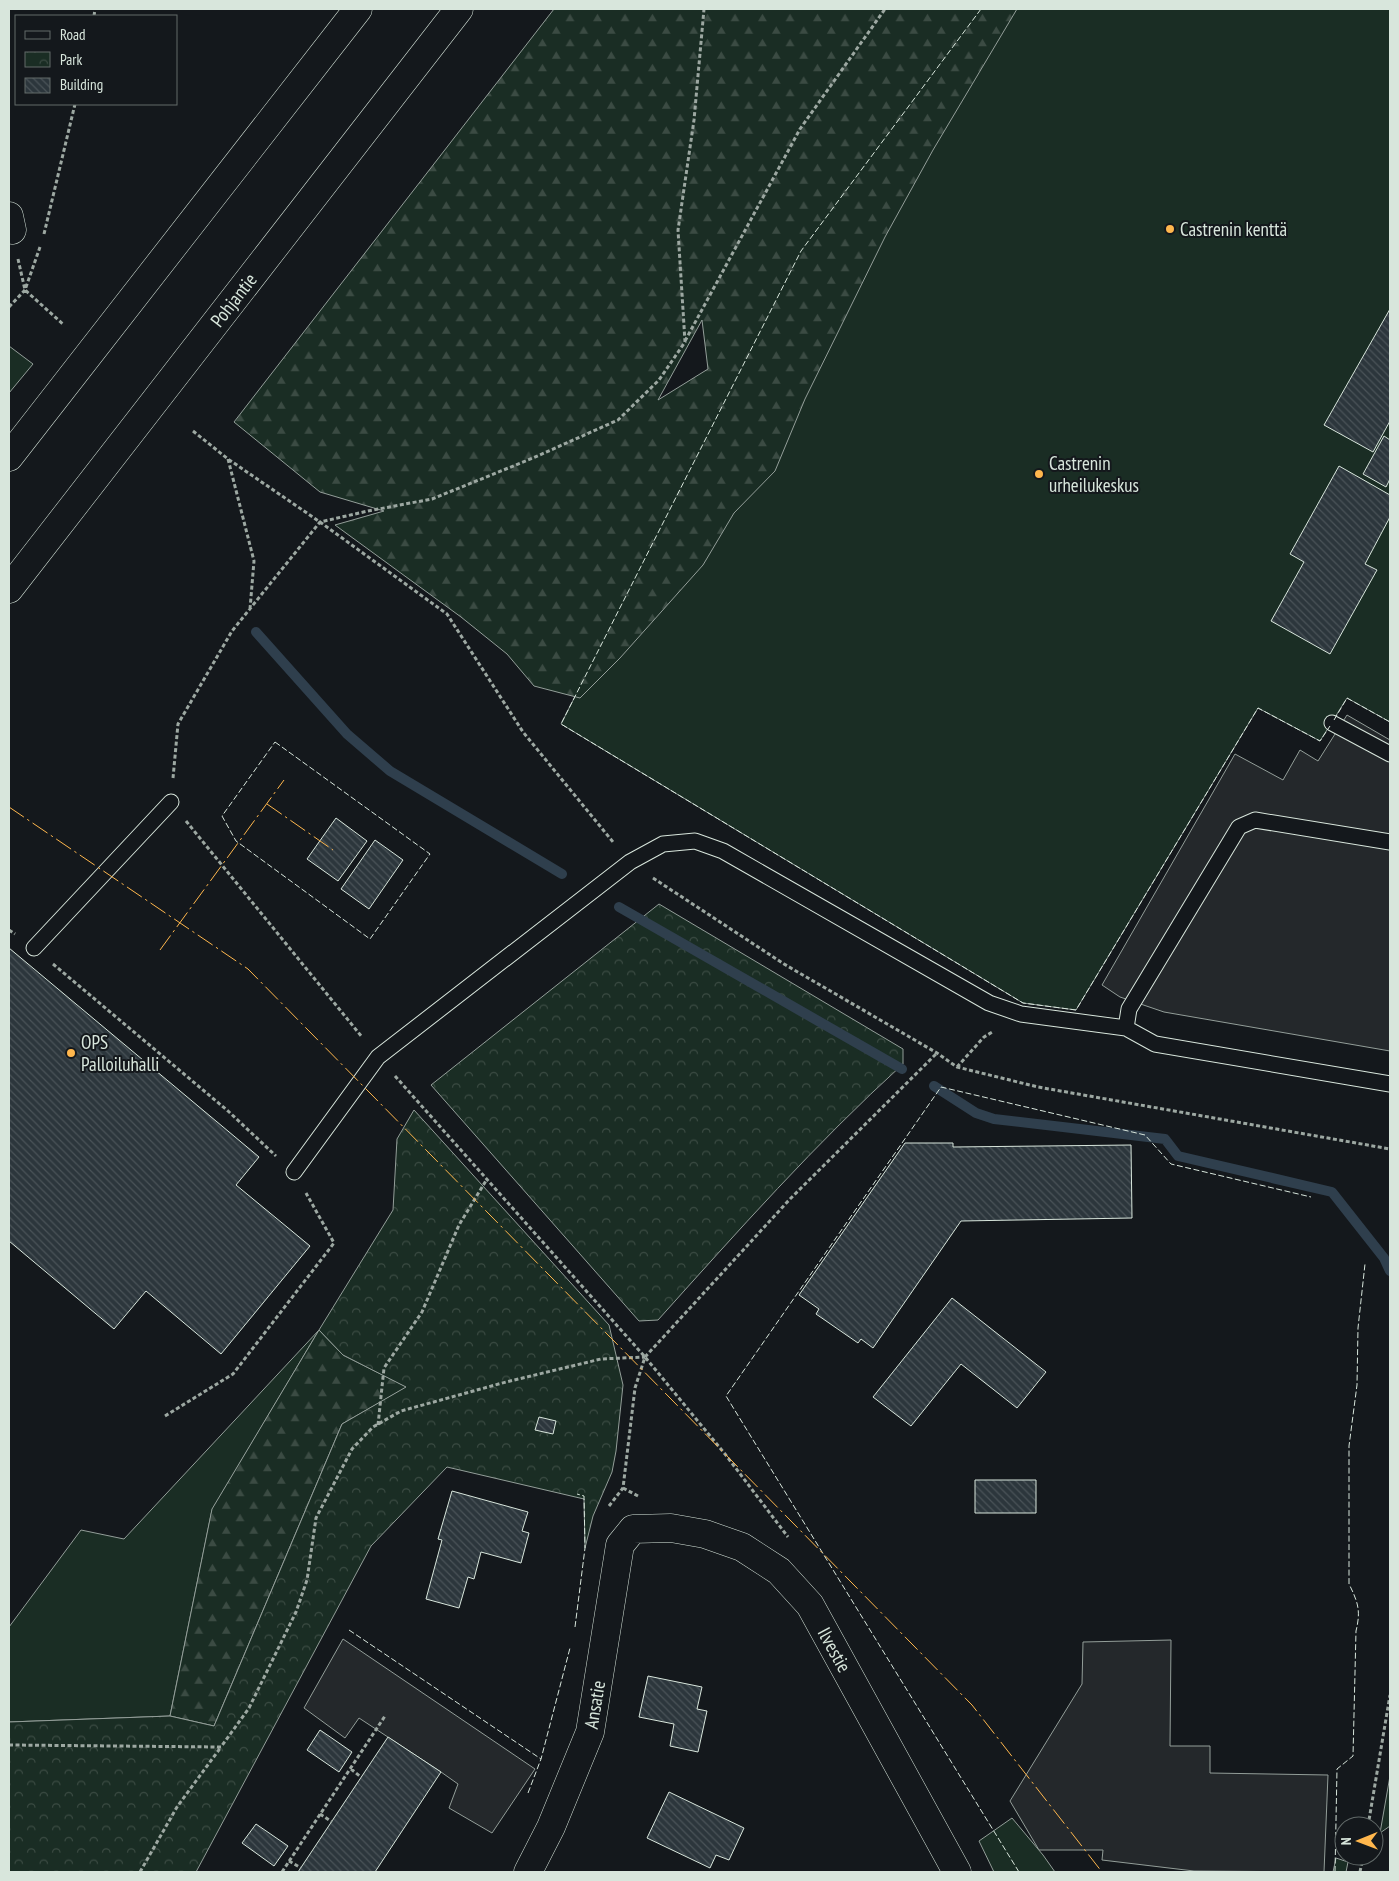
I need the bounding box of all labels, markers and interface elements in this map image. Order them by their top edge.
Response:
legend [15,15,178,105]
text: Road [60,25,86,44]
text: Park [60,50,82,69]
text: Building [60,75,103,94]
place label: Castrenin kenttä [1180,217,1287,241]
marker: Castrenin kenttä [1164,223,1176,235]
street label: Pohjantie [205,268,262,332]
place label: Castrenin urheilukeskus [1049,451,1139,497]
marker: Castrenin urheilukeskus [1033,468,1045,480]
place label: OPS Palloiluhalli [81,1030,159,1076]
marker: OPS Palloiluhalli [65,1047,77,1059]
street label: Ilvestie [813,1623,857,1676]
street label: Ansatie [579,1679,610,1730]
north arrow [1334,1816,1384,1866]
text: N [1337,1837,1355,1845]

